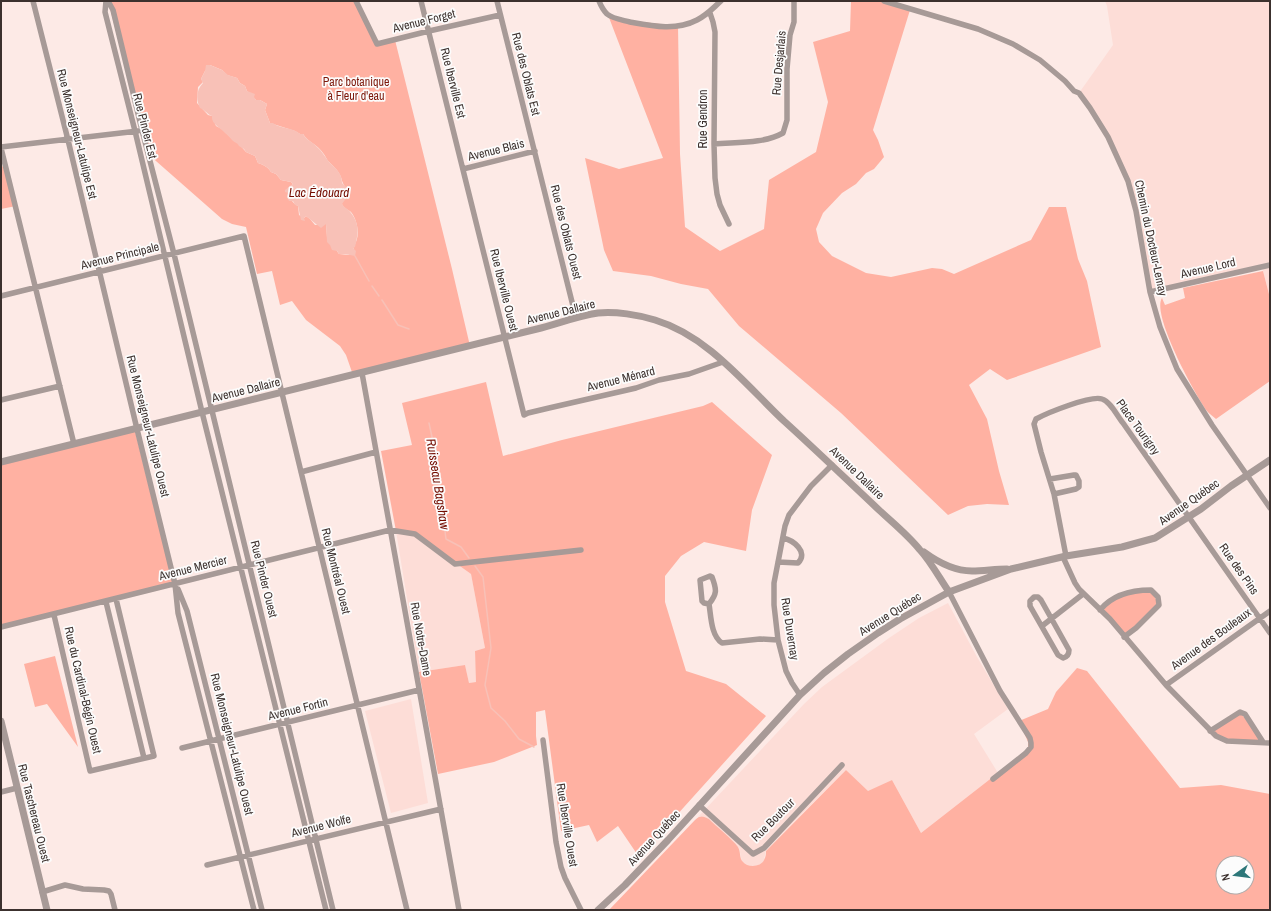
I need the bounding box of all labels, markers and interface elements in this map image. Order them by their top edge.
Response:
street label: Avenue Forget [390,5,457,37]
street label: Rue Desjarlais [768,30,790,96]
street label: Rue des Oblats Est [508,31,544,117]
street label: Rue Iberville Est [437,46,470,120]
street label: Rue Monseigneur-Latulipe Est [53,67,101,201]
park label: Parc botanique à Fleur d'eau [323,74,389,104]
street label: Rue Gendron [695,89,711,149]
street label: Rue Pinder Est [129,92,161,161]
street label: Avenue Blais [465,135,526,165]
street label: Chemin du Docteur-Lemay [1131,179,1171,298]
street label: Rue des Oblats Ouest [547,183,586,281]
water label: Lac Édouard [289,184,349,201]
street label: Avenue Principale [78,239,161,274]
street label: Rue Iberville Ouest [486,247,522,333]
street label: Avenue Lord [1178,254,1237,282]
street label: Avenue Dallaire [524,296,597,328]
street label: Rue Monseigneur-Latulipe Ouest [123,353,173,499]
street label: Avenue Ménard [584,363,657,395]
street label: Avenue Dallaire [209,374,282,406]
street label: Place Tourigny [1112,396,1164,458]
water label: Ruisseau Bagshaw [422,437,454,532]
street label: Avenue Dallaire [826,442,888,503]
street label: Avenue Québec [1155,475,1222,529]
street label: Rue Montréal Ouest [318,526,354,616]
street label: Rue Pinder Ouest [247,539,281,619]
street label: Rue des Pins [1216,540,1263,598]
street label: Avenue Mercier [156,552,229,584]
street label: Avenue Québec [855,589,924,640]
street label: Rue Duvernay [777,597,803,661]
street label: Rue Notre-Dame [407,601,435,677]
street label: Avenue des Bouleaux [1167,604,1254,674]
street label: Rue du Cardinal-Bégin Ouest [61,625,105,755]
street label: Rue Monseigneur-Latulipe Ouest [207,671,257,817]
street label: Avenue Fortin [265,694,330,724]
street label: Rue Taschereau Ouest [14,762,54,864]
street label: Rue Iberville Ouest [553,782,582,868]
street label: Rue Boutour [748,794,799,845]
street label: Avenue Québec [623,807,684,870]
street label: Avenue Wolfe [289,811,352,841]
north arrow [1215,855,1255,895]
text: N [1218,873,1233,882]

